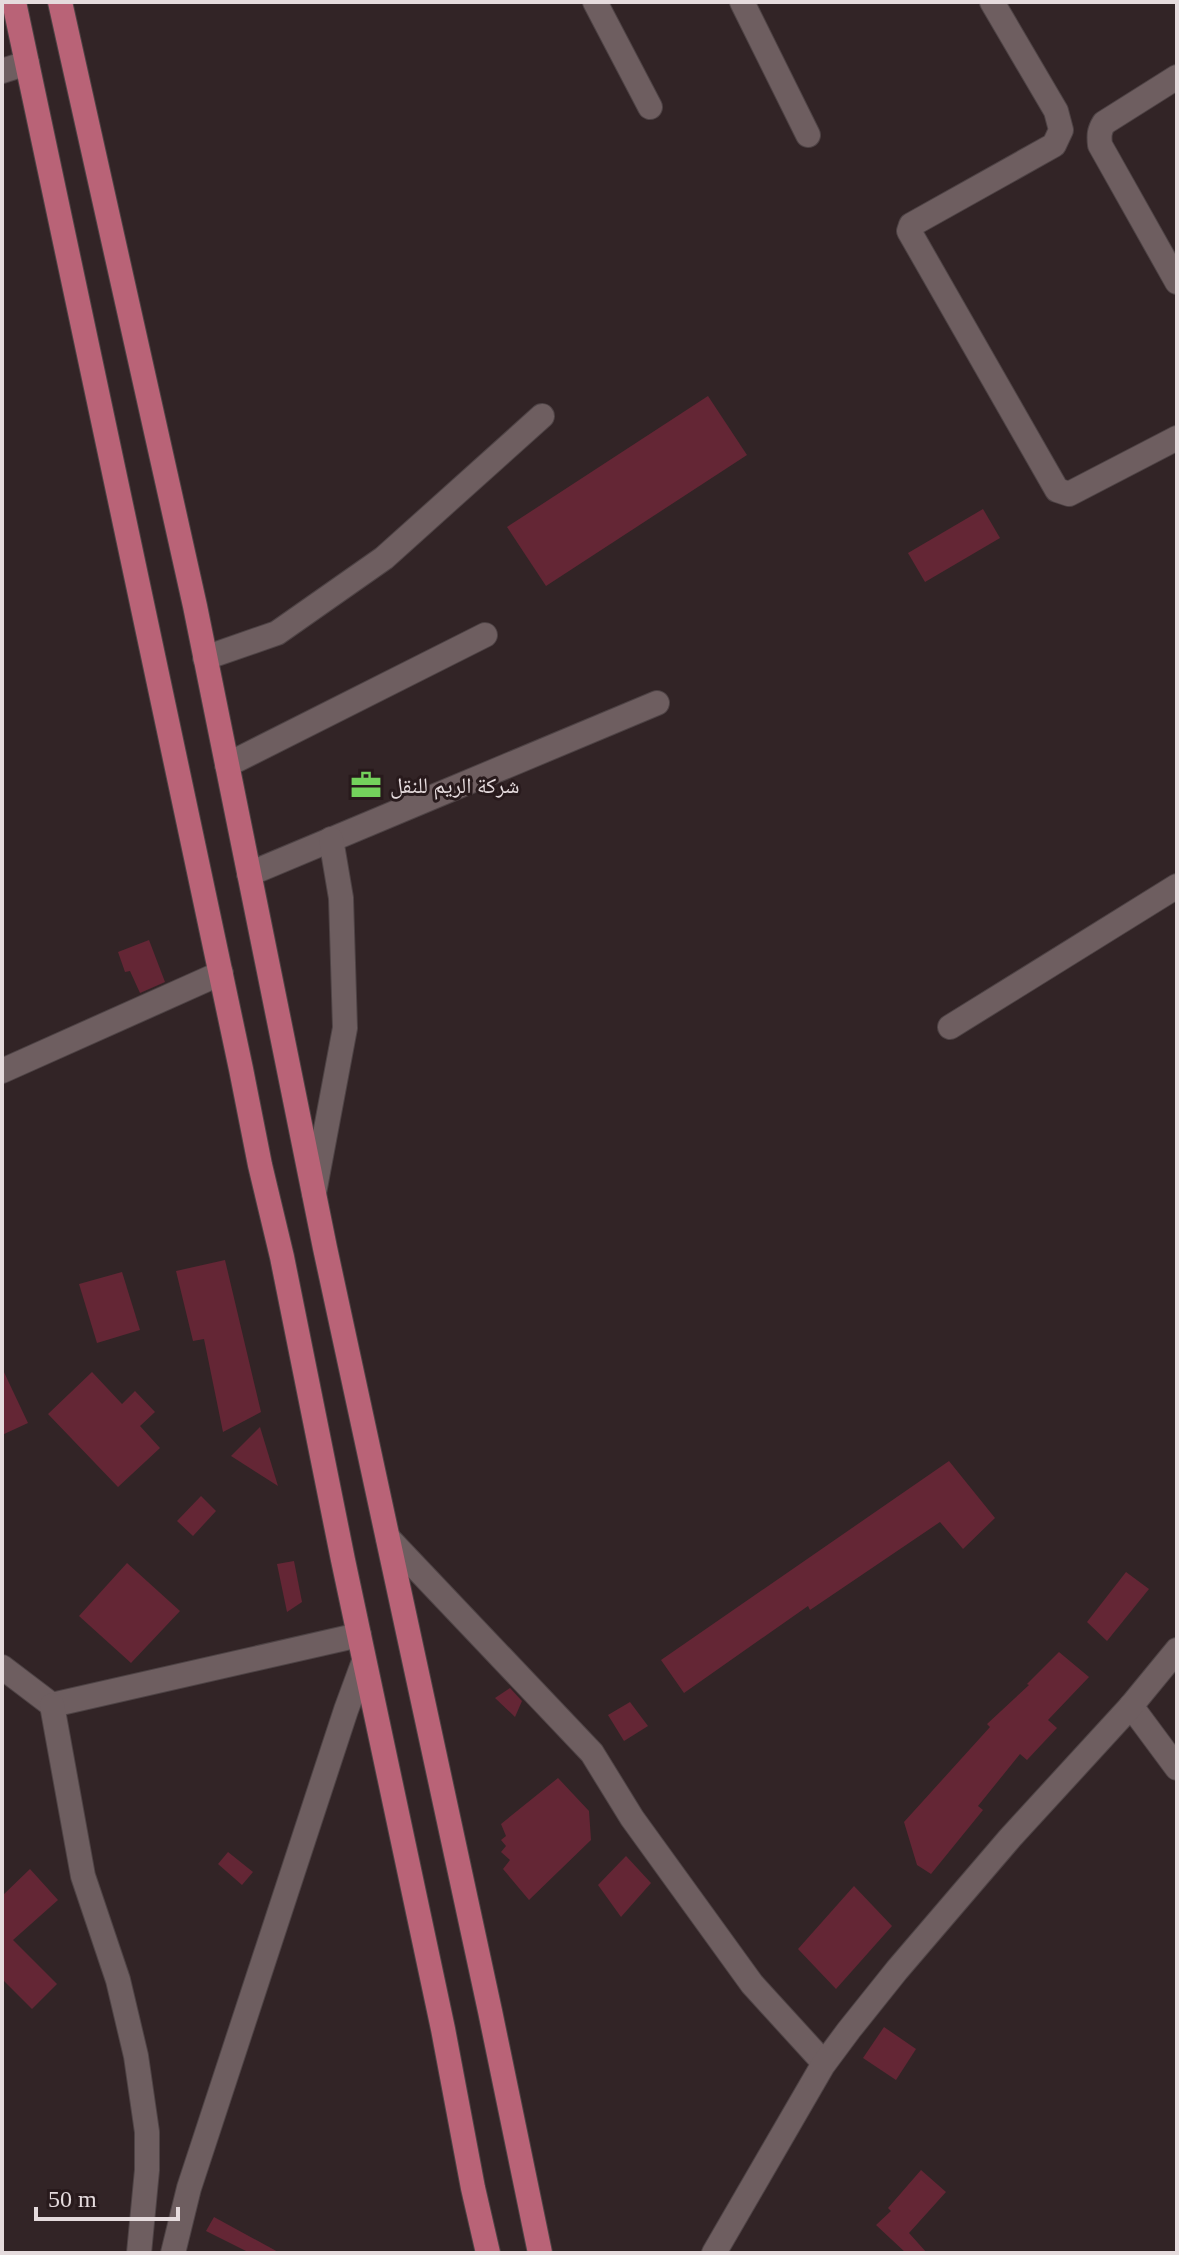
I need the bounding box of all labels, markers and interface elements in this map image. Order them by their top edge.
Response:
office icon: شركة الريم للنقل [349,768,383,802]
place label: شركة الريم للنقل [390,773,519,800]
scale bar [36,2171,178,2221]
text: 50 m [48,2186,97,2212]

